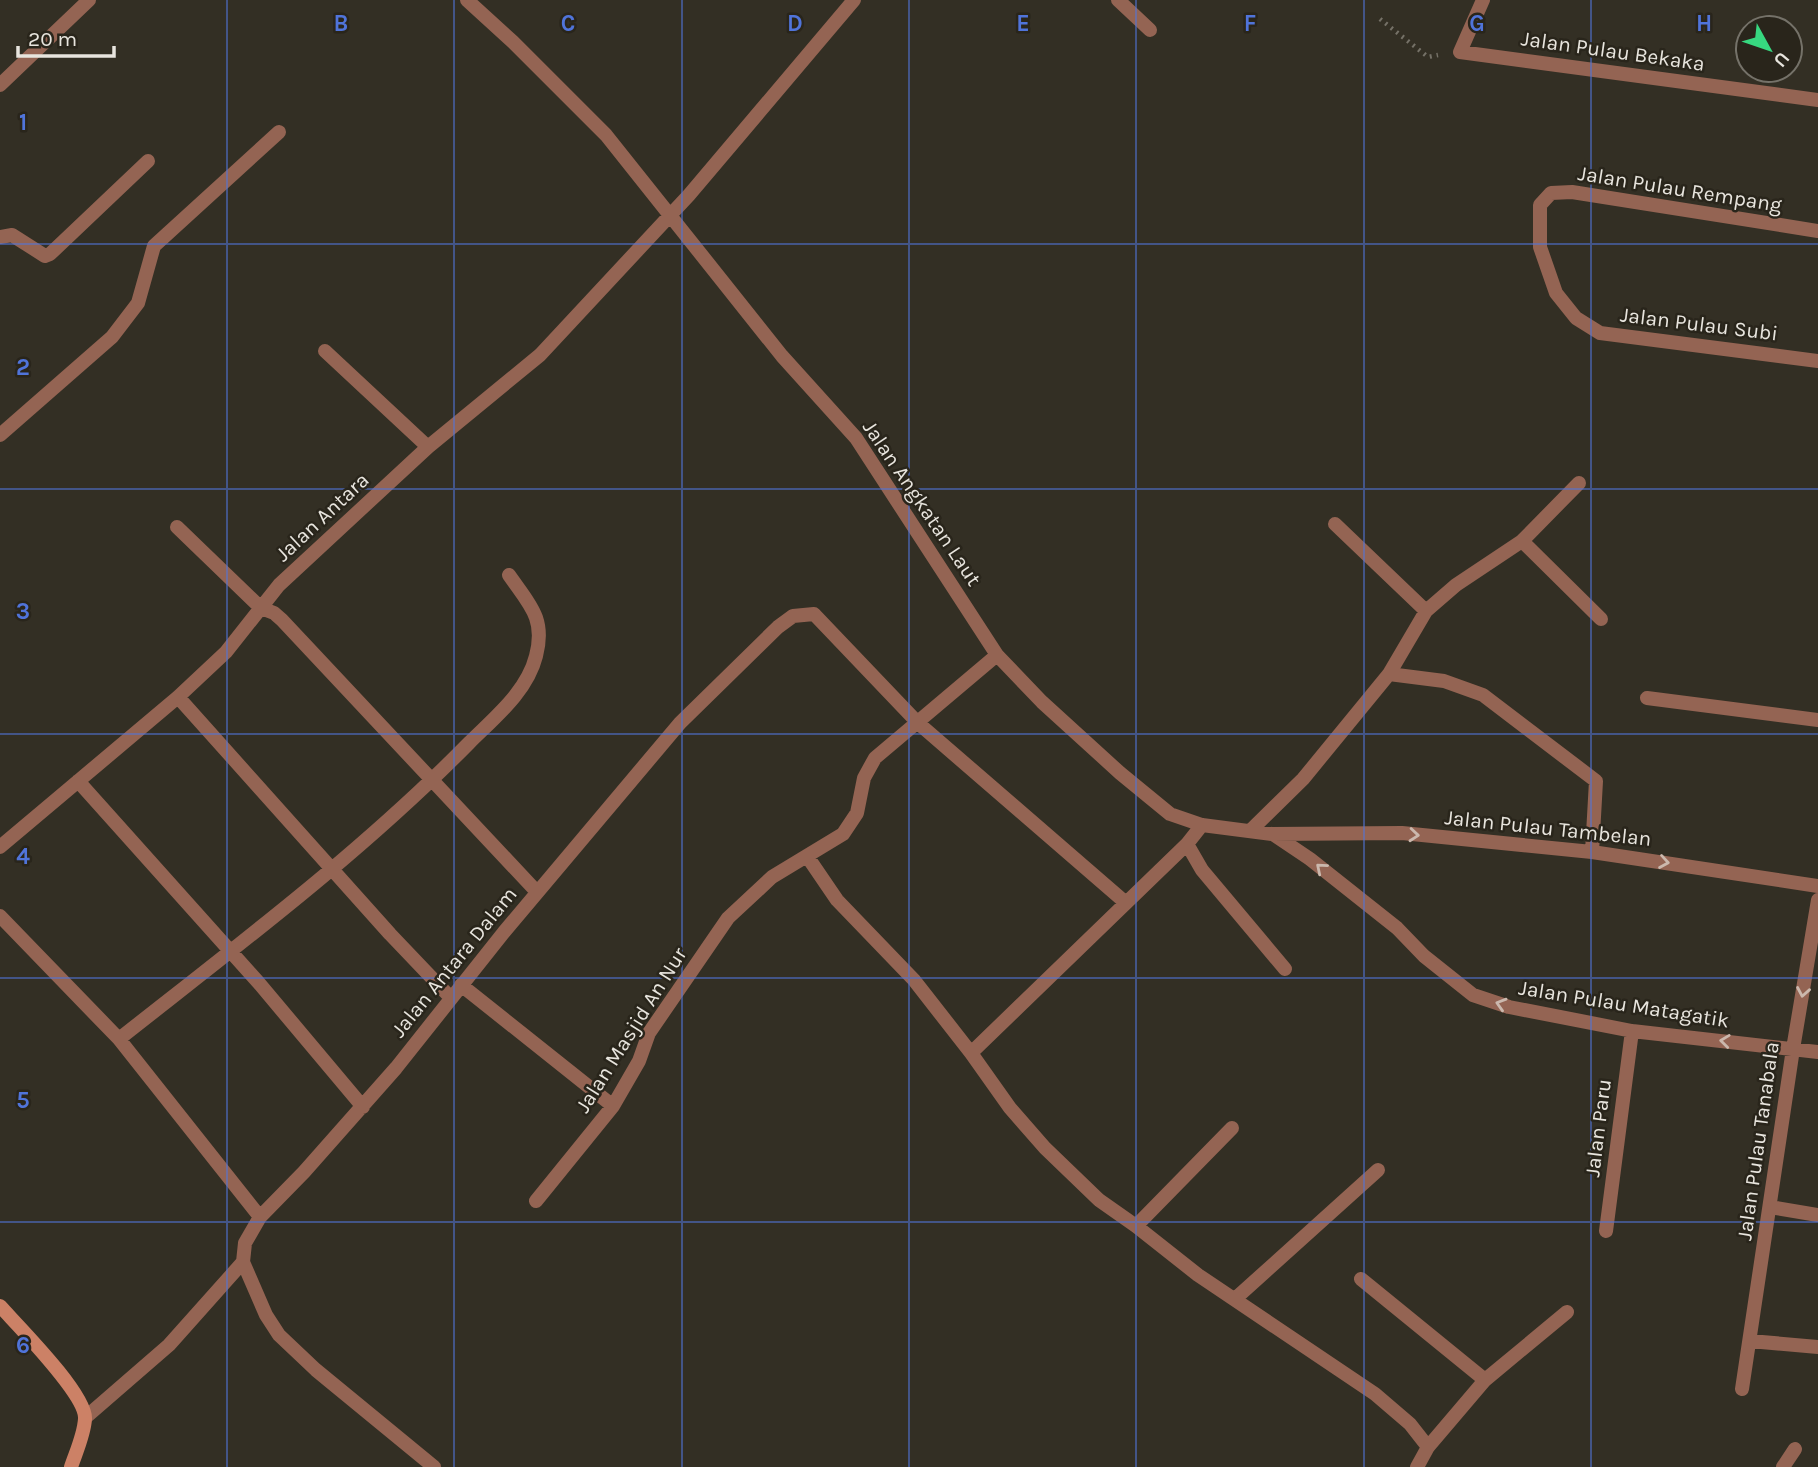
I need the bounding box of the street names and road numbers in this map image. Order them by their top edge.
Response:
street label: Jalan Pulau Bekaka [1520,26,1706,76]
street label: Jalan Pulau Rempang [1576,161,1784,217]
street label: Jalan Pulau Subi [1619,302,1779,346]
street label: Jalan Angkatan Laut [858,416,986,590]
street label: Jalan Antara [270,468,374,566]
street label: Jalan Pulau Tambelan [1443,805,1653,851]
street label: Jalan Antara Dalam [386,882,522,1042]
street label: Jalan Masjid An Nur [570,943,692,1117]
street label: Jalan Pulau Matagatik [1517,976,1731,1033]
street label: Jalan Pulau Tanabala [1732,1040,1784,1242]
street label: Jalan Paru [1580,1078,1616,1178]

